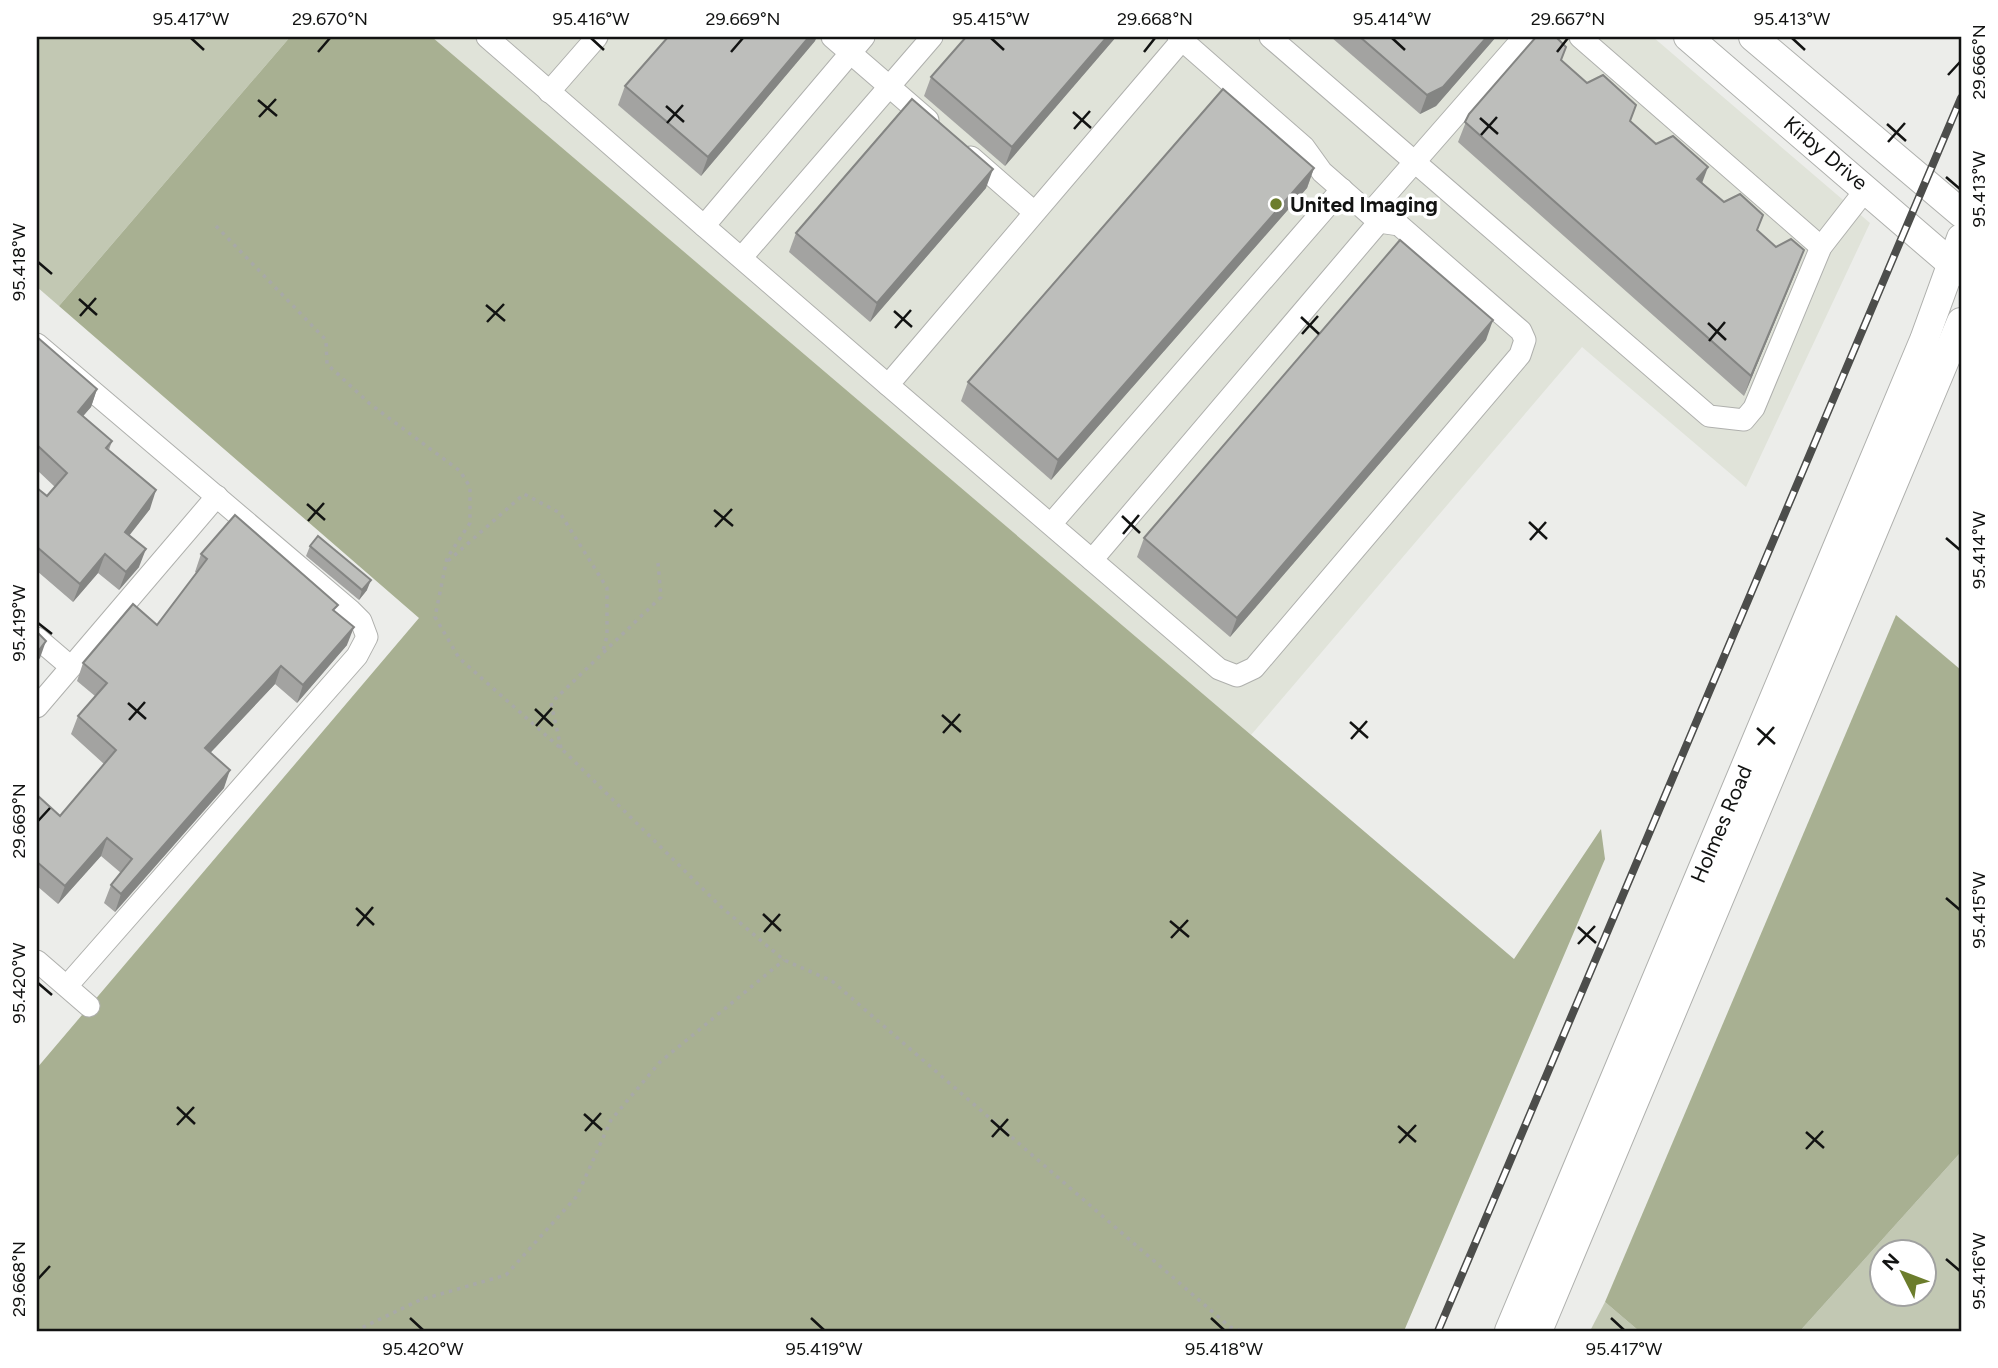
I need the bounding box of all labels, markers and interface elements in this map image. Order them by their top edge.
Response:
text: 95.417°W [153,8,230,30]
text: 29.670°N [292,8,368,30]
text: 95.416°W [552,8,630,30]
text: 29.669°N [705,8,781,30]
text: 95.415°W [952,8,1030,30]
text: 29.668°N [1117,8,1193,30]
text: 95.414°W [1353,8,1432,30]
text: 29.667°N [1531,8,1605,30]
text: 95.413°W [1754,8,1831,30]
text: 29.666°N [1968,24,1990,100]
street label: Kirby Drive [1779,111,1873,195]
text: 95.413°W [1968,150,1990,227]
place label: United Imaging [1290,192,1438,217]
marker: United Imaging [1268,196,1284,212]
text: 95.418°W [8,222,30,301]
text: 95.414°W [1968,510,1990,589]
text: 95.419°W [8,584,30,662]
street label: Holmes Road [1685,761,1757,887]
text: 29.669°N [8,783,30,859]
text: 95.415°W [1968,871,1990,949]
text: 95.420°W [8,942,30,1023]
text: 95.416°W [1968,1232,1990,1310]
north arrow [1868,1238,1938,1308]
text: 29.668°N [8,1241,30,1317]
text: N [1877,1249,1904,1275]
text: 95.420°W [383,1338,464,1360]
text: 95.419°W [785,1338,863,1360]
text: 95.418°W [1185,1338,1264,1360]
text: 95.417°W [1586,1338,1663,1360]

